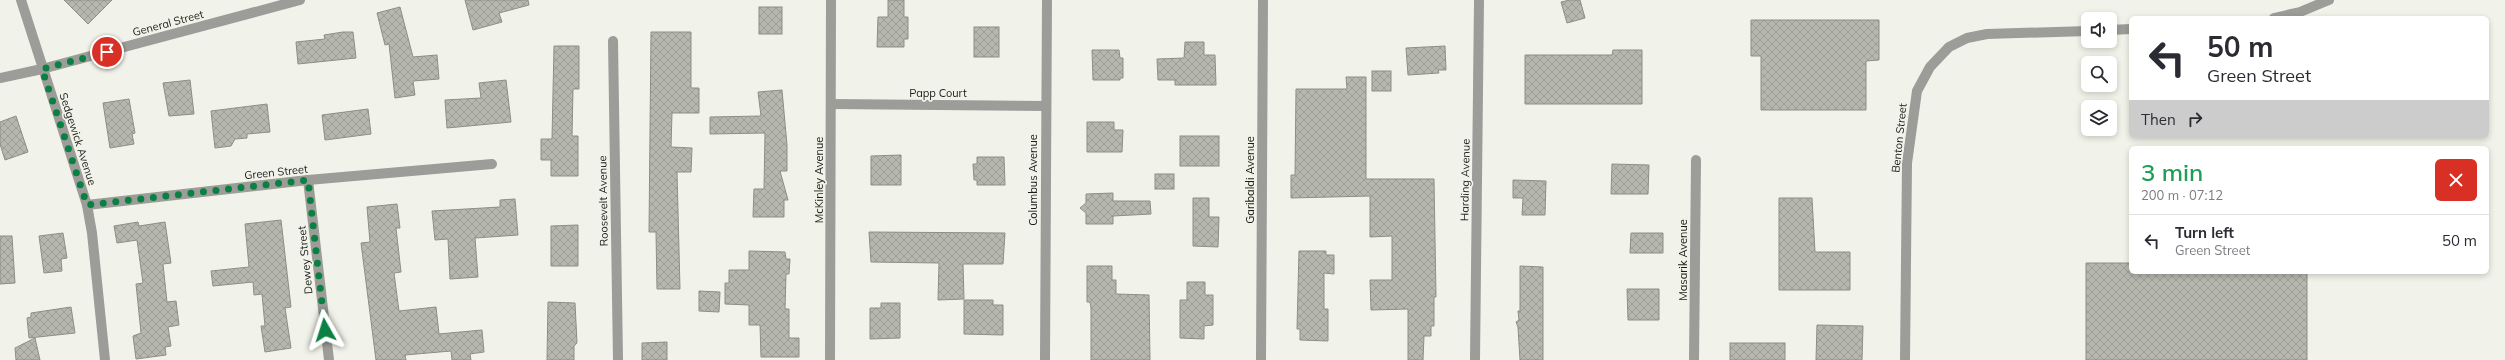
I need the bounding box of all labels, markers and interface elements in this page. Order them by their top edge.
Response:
street label: General Street [131,7,205,39]
map controls [2081,12,2117,136]
button: sound [2081,12,2117,48]
text: 50 m [2207,29,2273,64]
icon: left [2141,32,2193,84]
pin [90,35,124,69]
icon: arrive [96,41,118,63]
button: search [2081,56,2117,92]
text: Green Street [2207,64,2311,87]
street label: Papp Court [909,86,967,100]
street label: Sedgewick Avenue [56,91,100,187]
button: layers [2081,100,2117,136]
street label: Benton Street [1888,102,1910,173]
icon: right [2184,108,2206,130]
text: Then [2141,110,2176,129]
street label: Columbus Avenue [1026,134,1040,226]
street label: Garibaldi Avenue [1243,136,1257,224]
street label: McKinley Avenue [812,137,826,223]
street label: Harding Avenue [1457,139,1473,221]
street label: Roosevelt Avenue [595,155,611,247]
text: 3 min [2141,157,2203,187]
button: close [2435,159,2477,201]
street label: Green Street [244,162,309,182]
text: 200 m · 07:12 [2141,187,2223,203]
street label: Masarik Avenue [1676,219,1690,301]
text: Turn left [2175,223,2234,242]
street label: Dewey Street [294,225,316,295]
icon: left [2141,230,2163,252]
text: 50 m [2442,231,2477,250]
text: Green Street [2175,242,2250,258]
position arrow [304,309,346,351]

